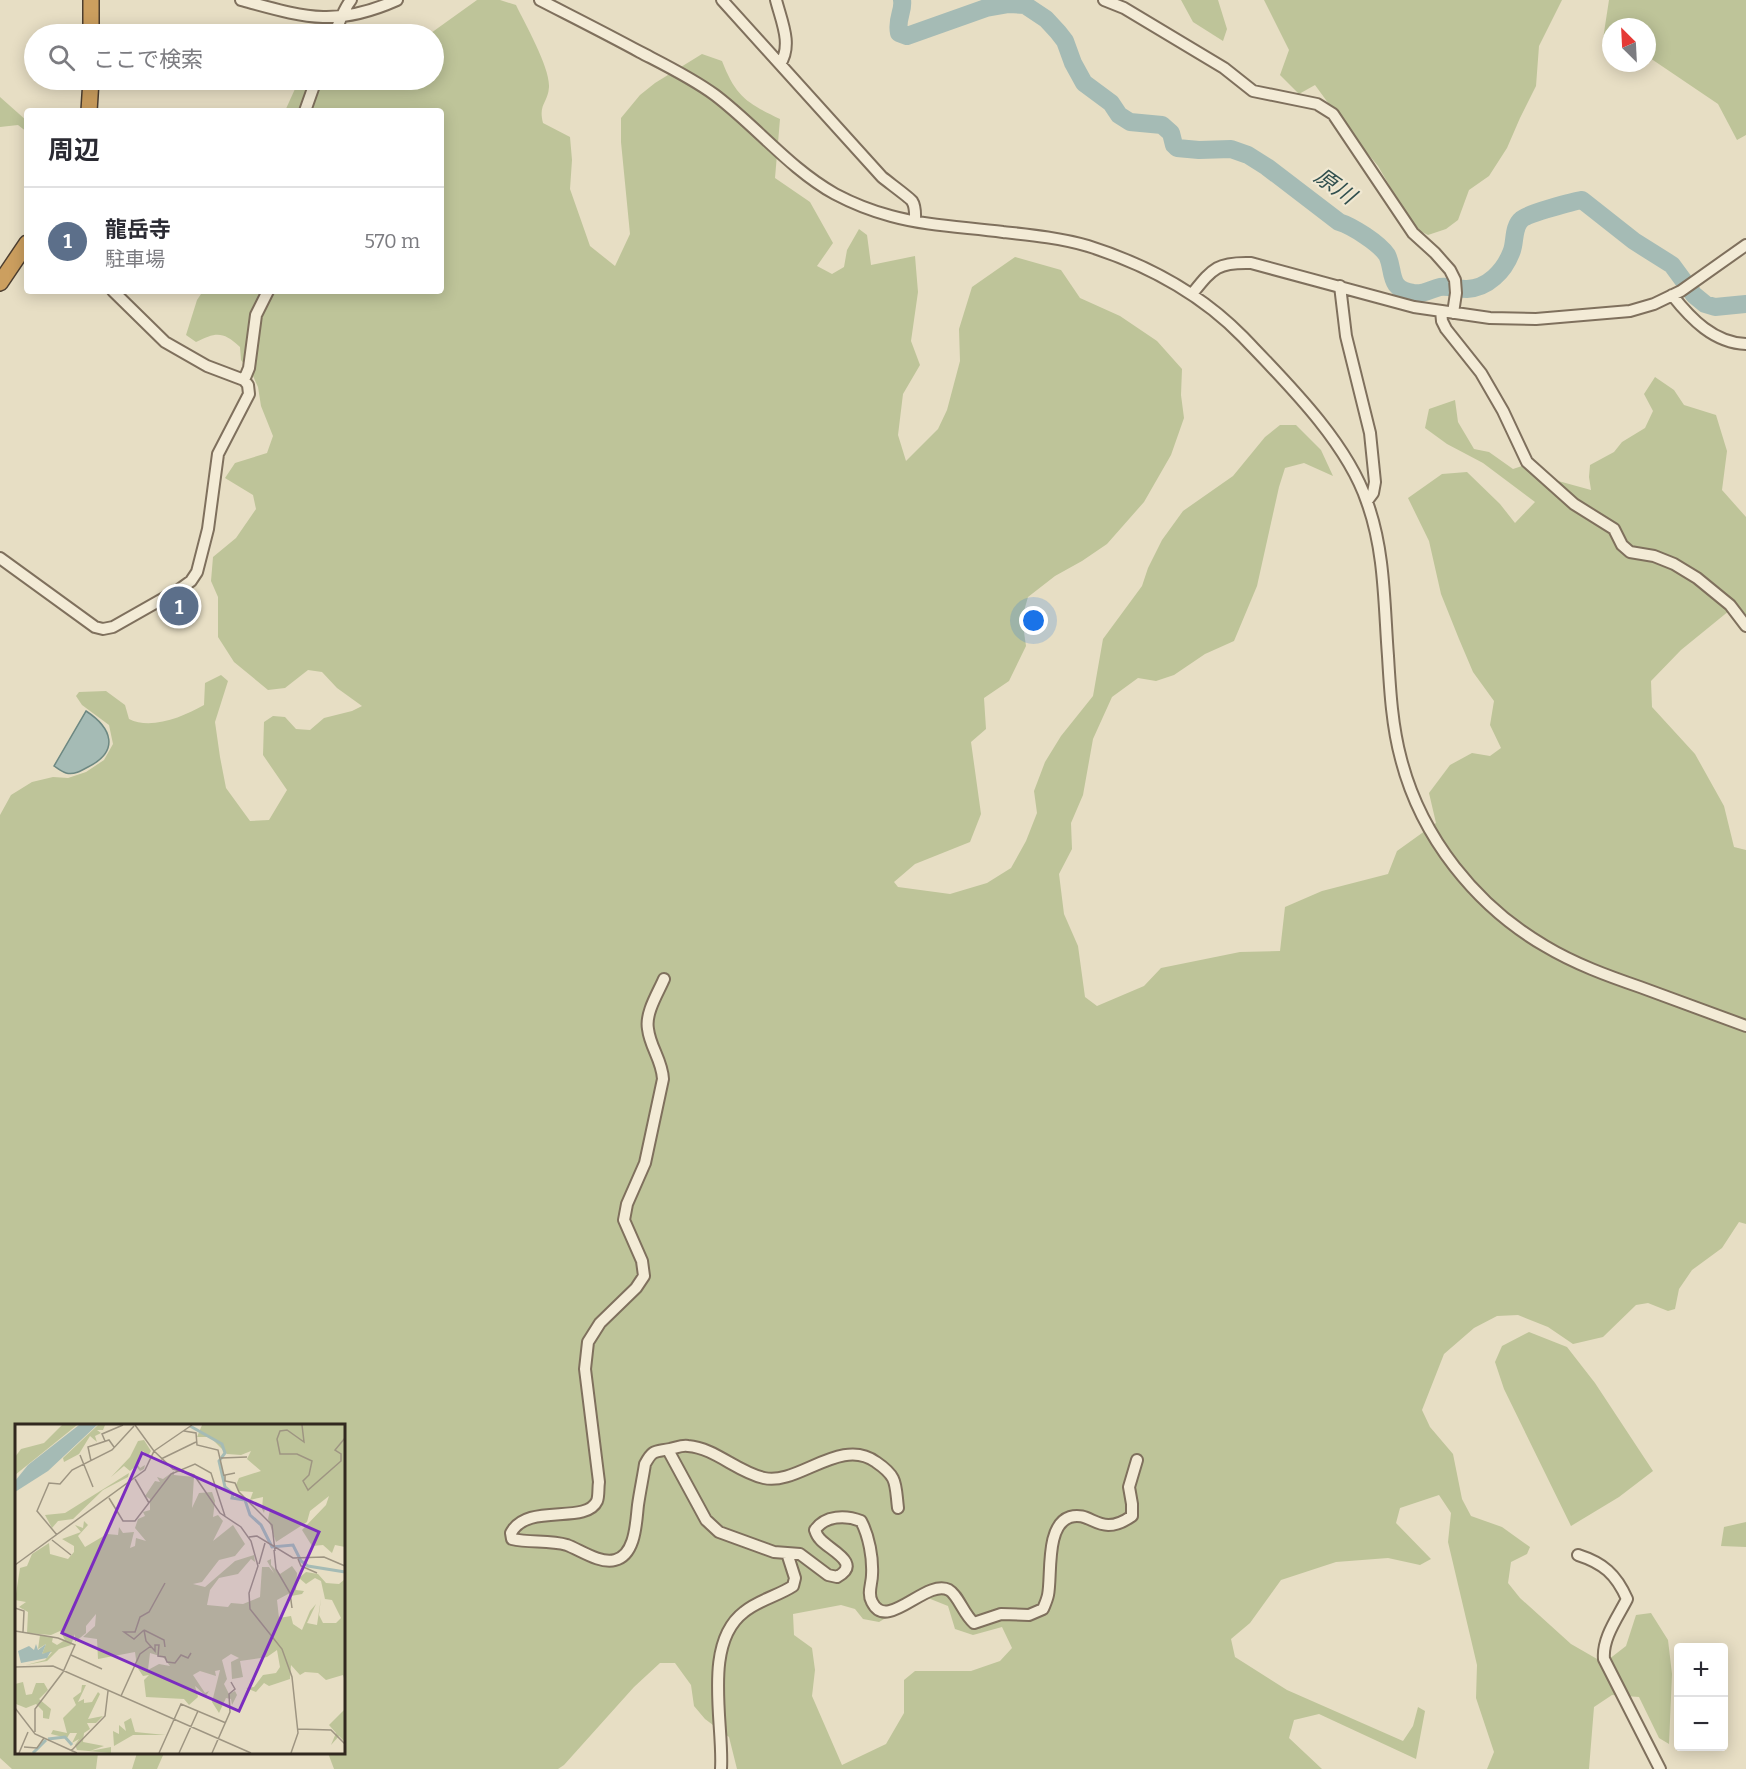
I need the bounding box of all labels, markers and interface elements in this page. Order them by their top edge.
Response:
north arrow [1602,18,1656,72]
search box [24,24,444,90]
icon: search [45,41,78,74]
text: ここで検索 [93,46,203,73]
text: 周辺 [48,135,100,166]
water label: 原川 [1309,162,1362,211]
text: 龍岳寺 [105,216,171,243]
text: 1 [63,229,72,253]
text: 570 m [364,229,420,253]
text: 駐車場 [105,247,165,271]
pin: 1 [160,584,198,628]
your location [1019,606,1048,635]
inset map [15,1424,345,1754]
map controls [1674,1643,1728,1751]
button: + [1674,1643,1728,1697]
button: − [1674,1697,1728,1751]

